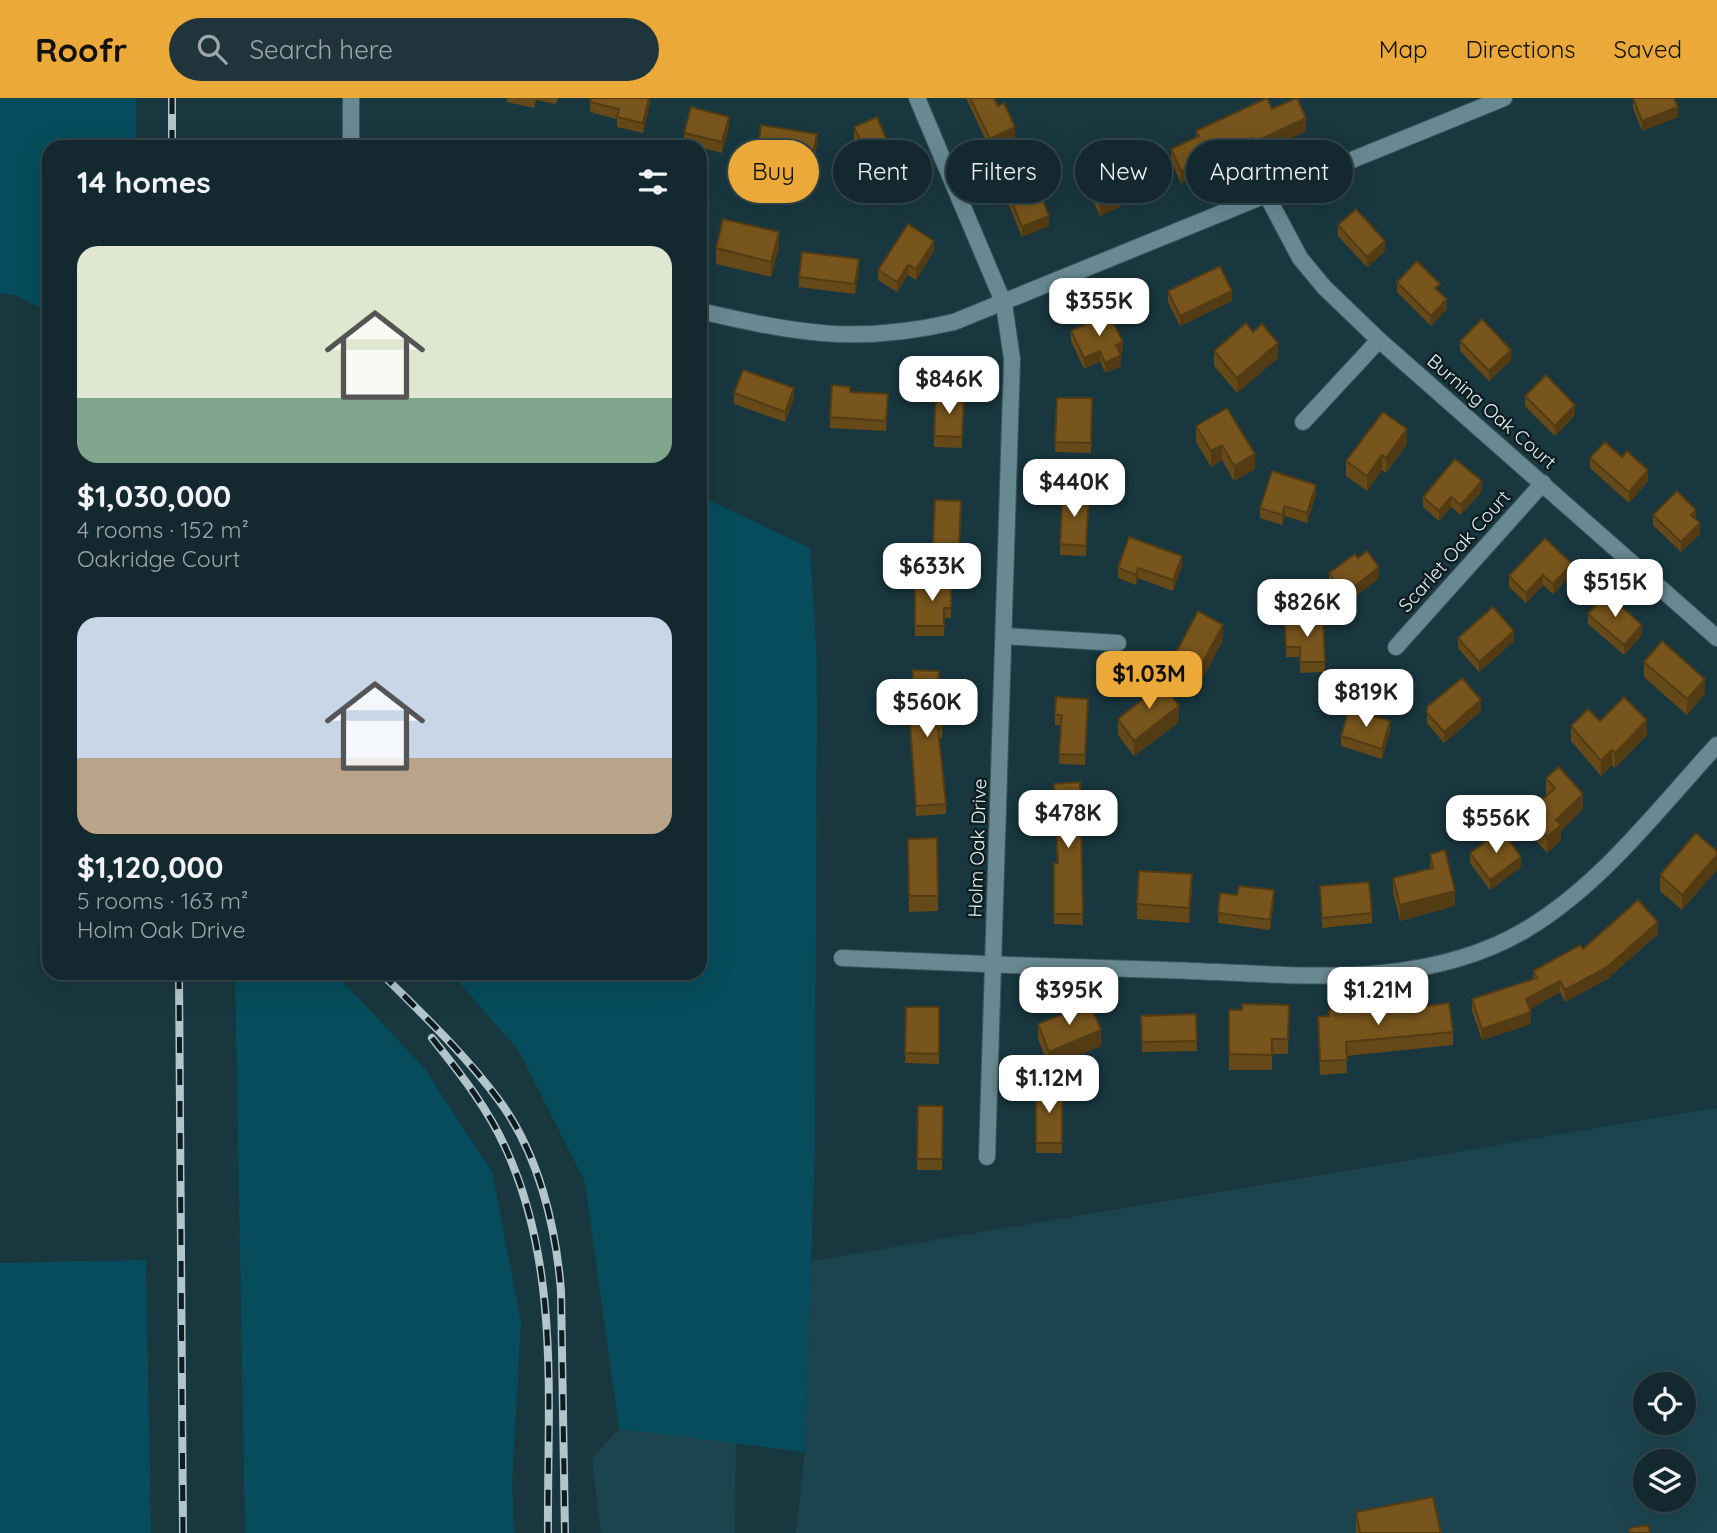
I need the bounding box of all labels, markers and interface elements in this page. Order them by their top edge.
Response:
search box [169,18,659,81]
text: Roofr [35,29,127,70]
icon: search [193,30,231,68]
text: Search here [249,33,393,66]
text: Map [1379,34,1428,64]
text: Directions [1466,34,1576,64]
text: Saved [1614,34,1682,64]
chip: Buy [728,140,819,203]
chip: Rent [833,140,932,203]
chip: Filters [946,140,1061,203]
chip: New [1075,140,1172,203]
chip: Apartment [1186,140,1353,203]
text: 14 homes [77,163,211,201]
icon: filters [634,163,672,201]
pin: $355K [1050,278,1148,338]
text: $355K [1065,286,1133,315]
icon: home [312,292,438,418]
street label: Burning Oak Court [1422,348,1562,474]
pin: $846K [900,356,998,416]
text: $846K [915,364,983,393]
pin: $440K [1025,460,1123,519]
text: $440K [1039,467,1109,496]
text: $1,030,000 [77,477,231,515]
street label: Scarlet Oak Court [1393,485,1515,617]
text: 4 rooms · 152 m² [77,515,249,544]
text: Oakridge Court [77,544,240,573]
pin: $633K [883,544,981,603]
text: $633K [899,551,965,580]
pin: $515K [1566,560,1664,619]
text: $515K [1583,567,1647,596]
pin: $826K [1258,580,1356,639]
text: $826K [1273,587,1341,616]
pin: $1.03M [1092,652,1206,711]
text: $1.03M [1112,659,1186,688]
icon: home [312,663,438,789]
pin: $819K [1317,670,1415,729]
text: $819K [1334,677,1398,706]
pin: $560K [878,680,976,739]
text: $560K [893,687,961,716]
street label: Holm Oak Drive [963,778,991,918]
pin: $478K [1019,790,1117,850]
pin: $556K [1447,796,1545,855]
text: $478K [1035,798,1101,827]
text: $556K [1462,803,1530,832]
text: $1,120,000 [77,848,223,886]
text: 5 rooms · 163 m² [77,886,248,915]
text: Holm Oak Drive [77,915,246,944]
pin: $395K [1020,968,1118,1027]
pin: $1.21M [1321,968,1435,1027]
text: $395K [1035,975,1103,1004]
text: $1.21M [1343,975,1413,1004]
pin: $1.12M [992,1056,1106,1115]
text: $1.12M [1015,1063,1083,1092]
map controls [1633,1372,1696,1512]
button: locate [1633,1372,1696,1435]
button: layers [1633,1449,1696,1512]

